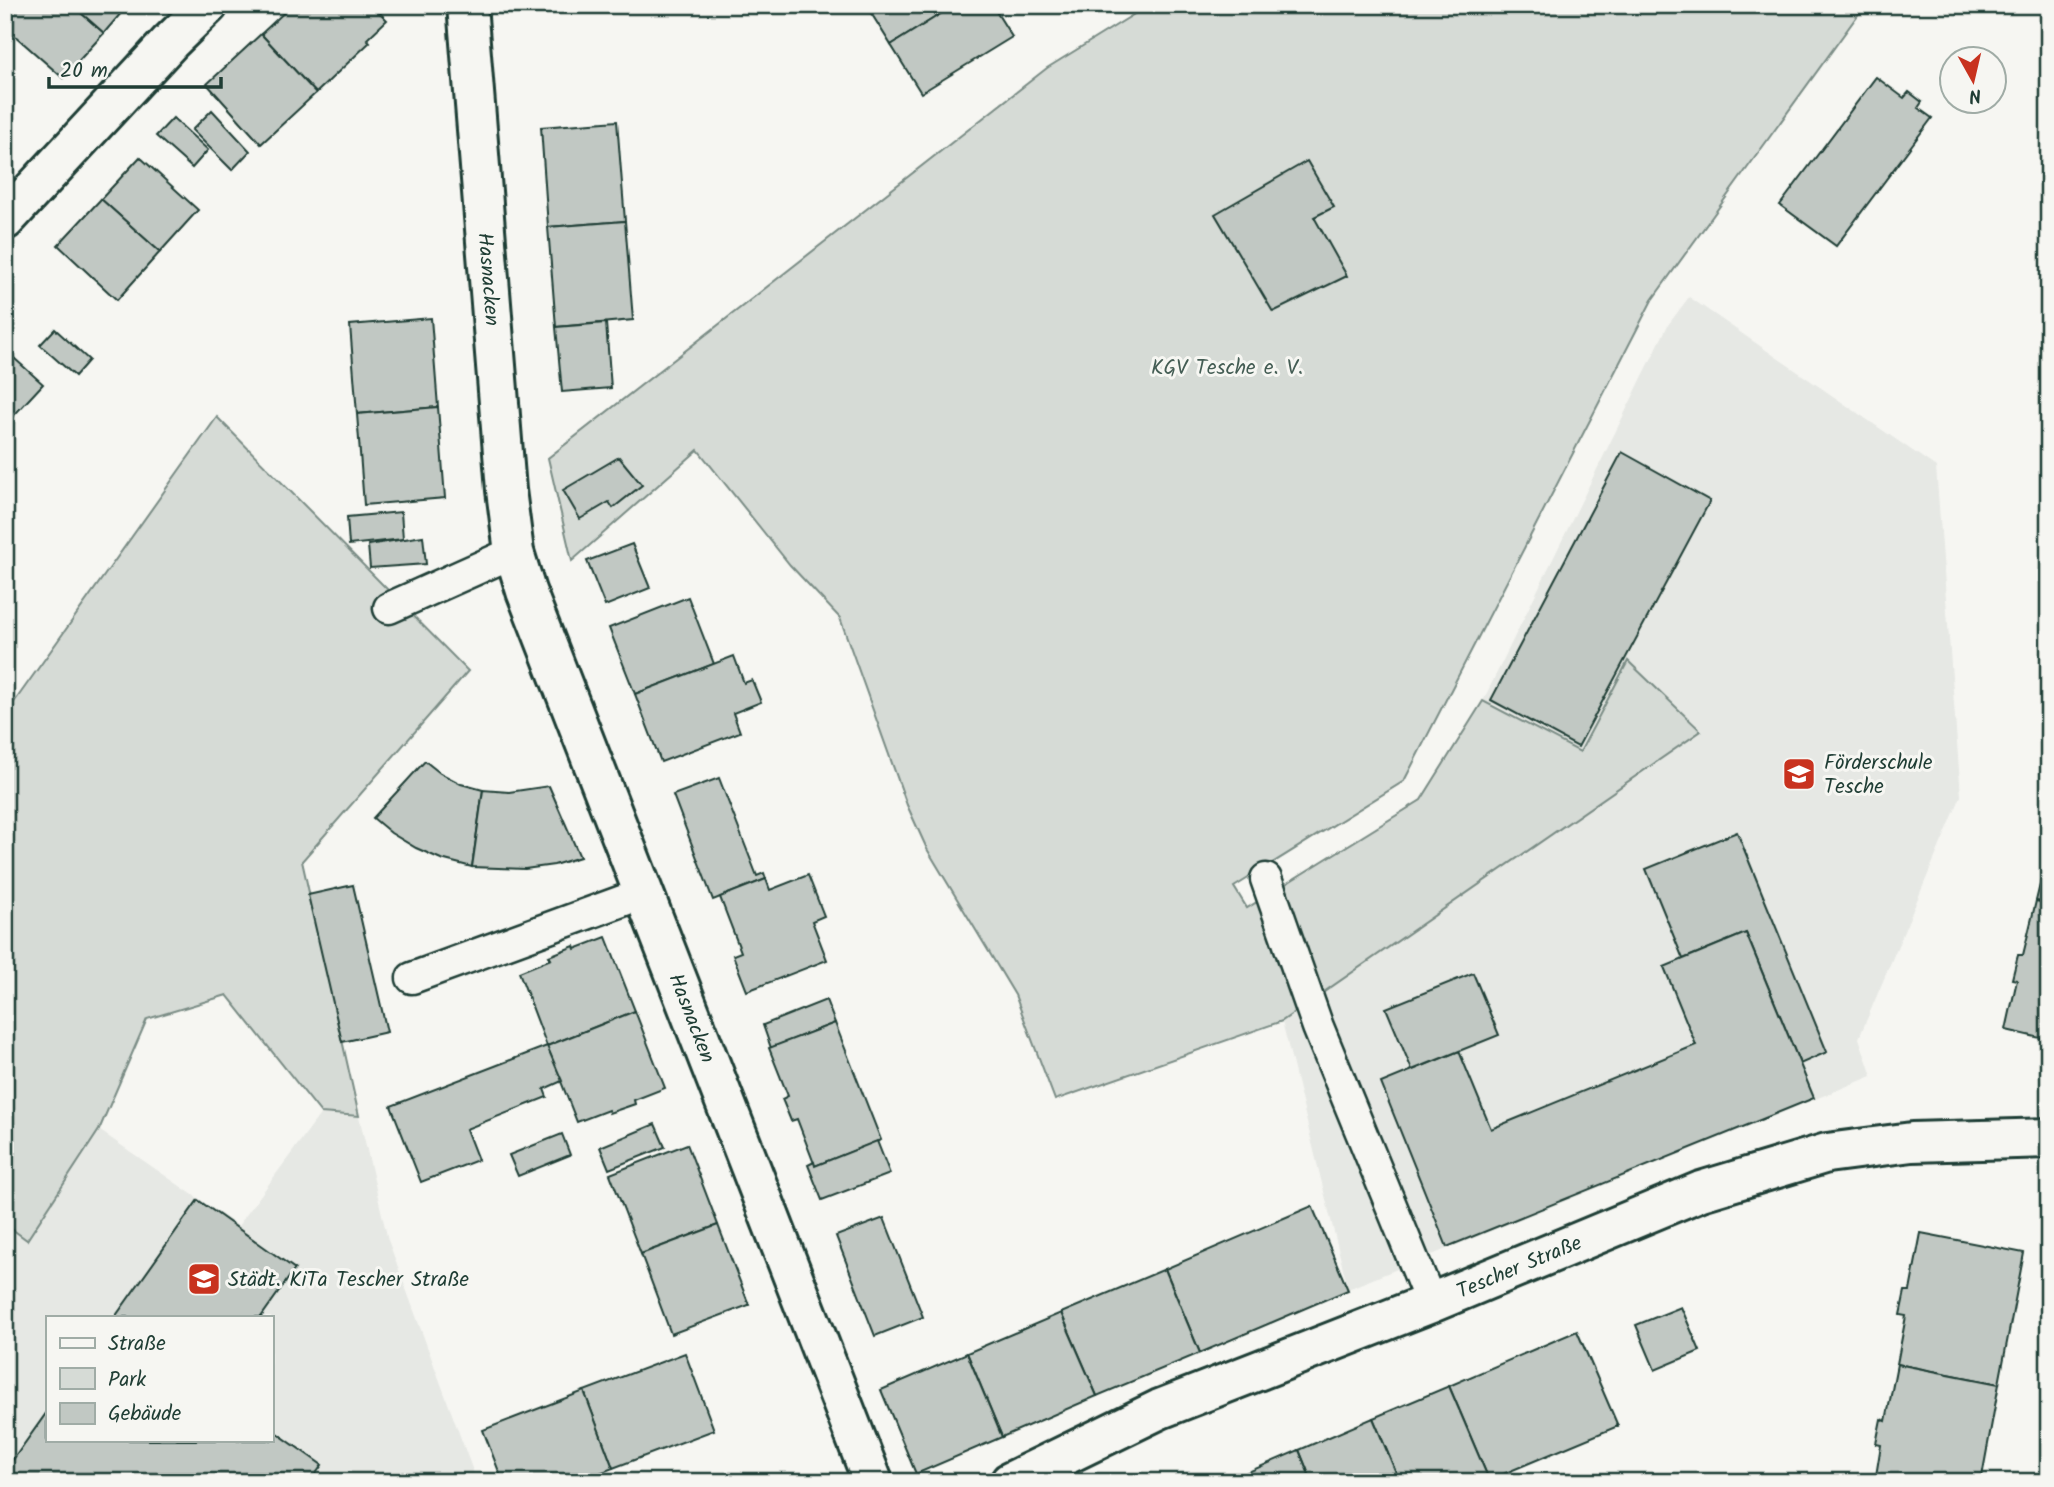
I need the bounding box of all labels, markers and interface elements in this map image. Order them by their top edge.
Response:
scale bar [49,46,220,90]
north arrow [1938,46,2008,116]
text: 20 m [60,55,108,88]
text: N [1967,79,1983,111]
street label: Hasnacken [467,231,508,327]
park label: KGV Tesche e. V. [1151,352,1303,385]
place label: Förderschule Tesche [1824,747,1933,804]
school or university icon: Förderschule Tesche [1780,755,1818,793]
street label: Hasnacken [658,969,723,1068]
street label: Tescher Straße [1452,1227,1588,1309]
school or university icon: Städt. KiTa Tescher Straße [185,1260,223,1298]
place label: Städt. KiTa Tescher Straße [228,1264,470,1297]
legend [46,1316,273,1442]
text: Straße [108,1328,166,1361]
text: Park [108,1364,146,1397]
text: Gebäude [108,1398,182,1431]

